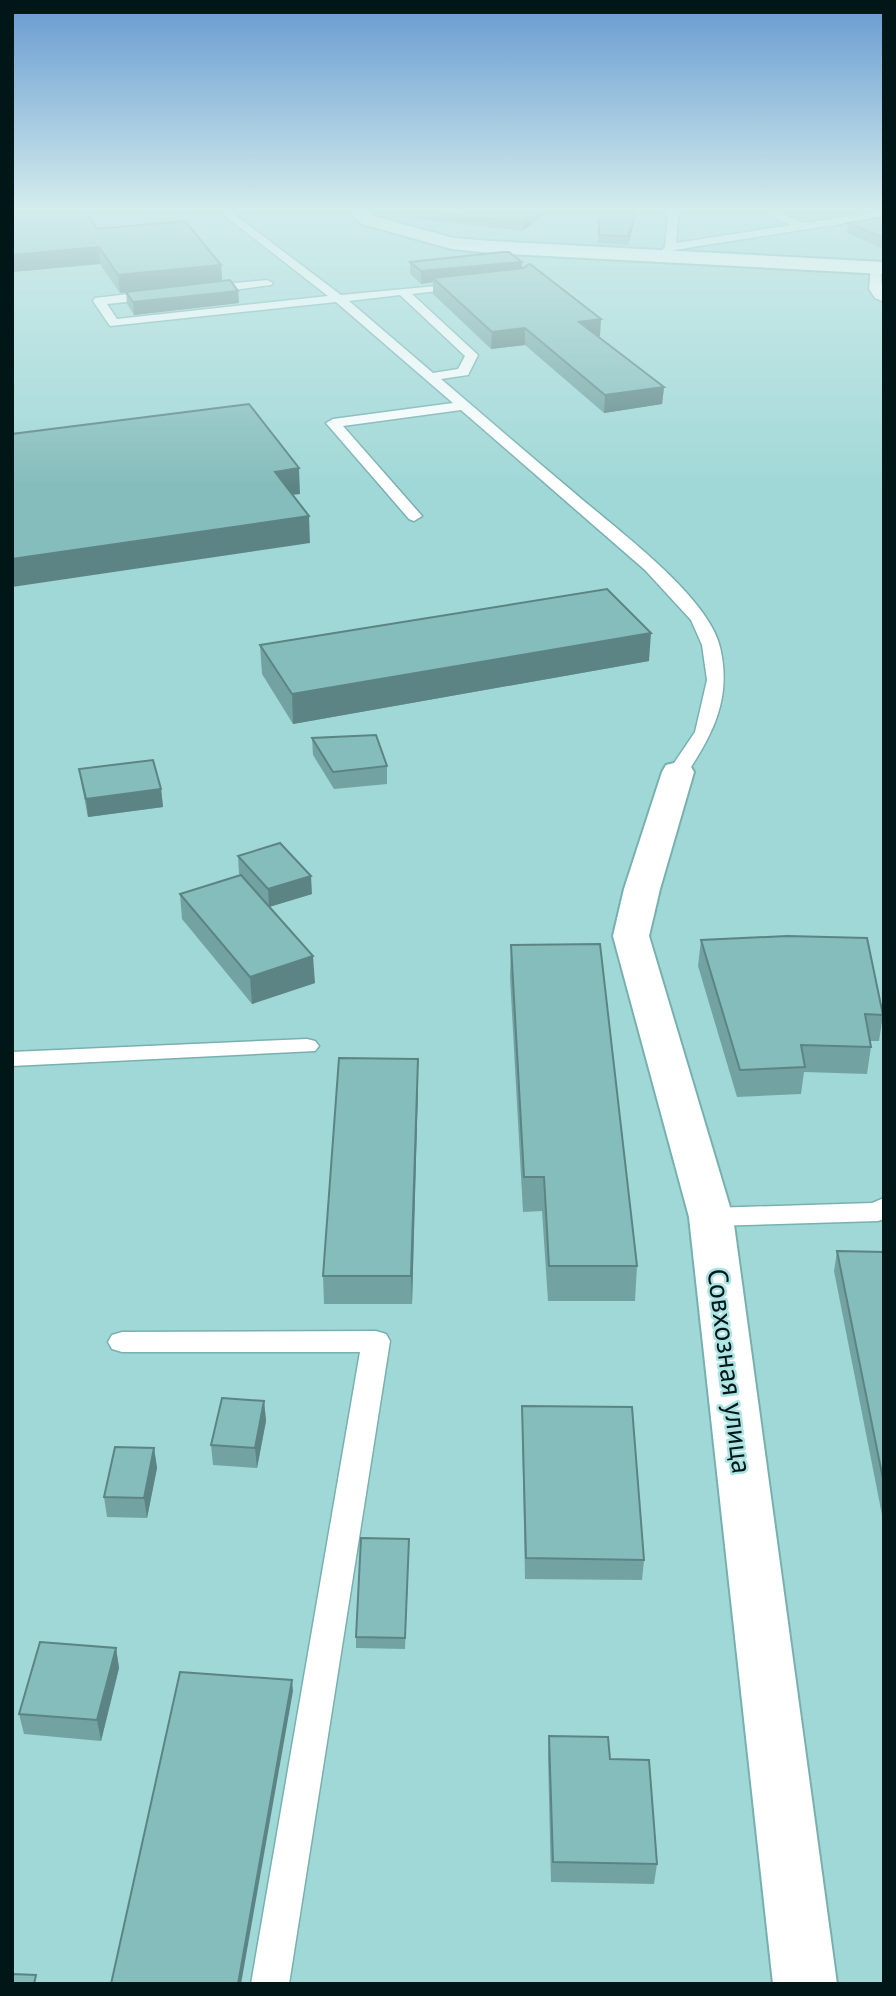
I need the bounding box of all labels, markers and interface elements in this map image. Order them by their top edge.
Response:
street label: Совхозная улица [700,1266,761,1476]

